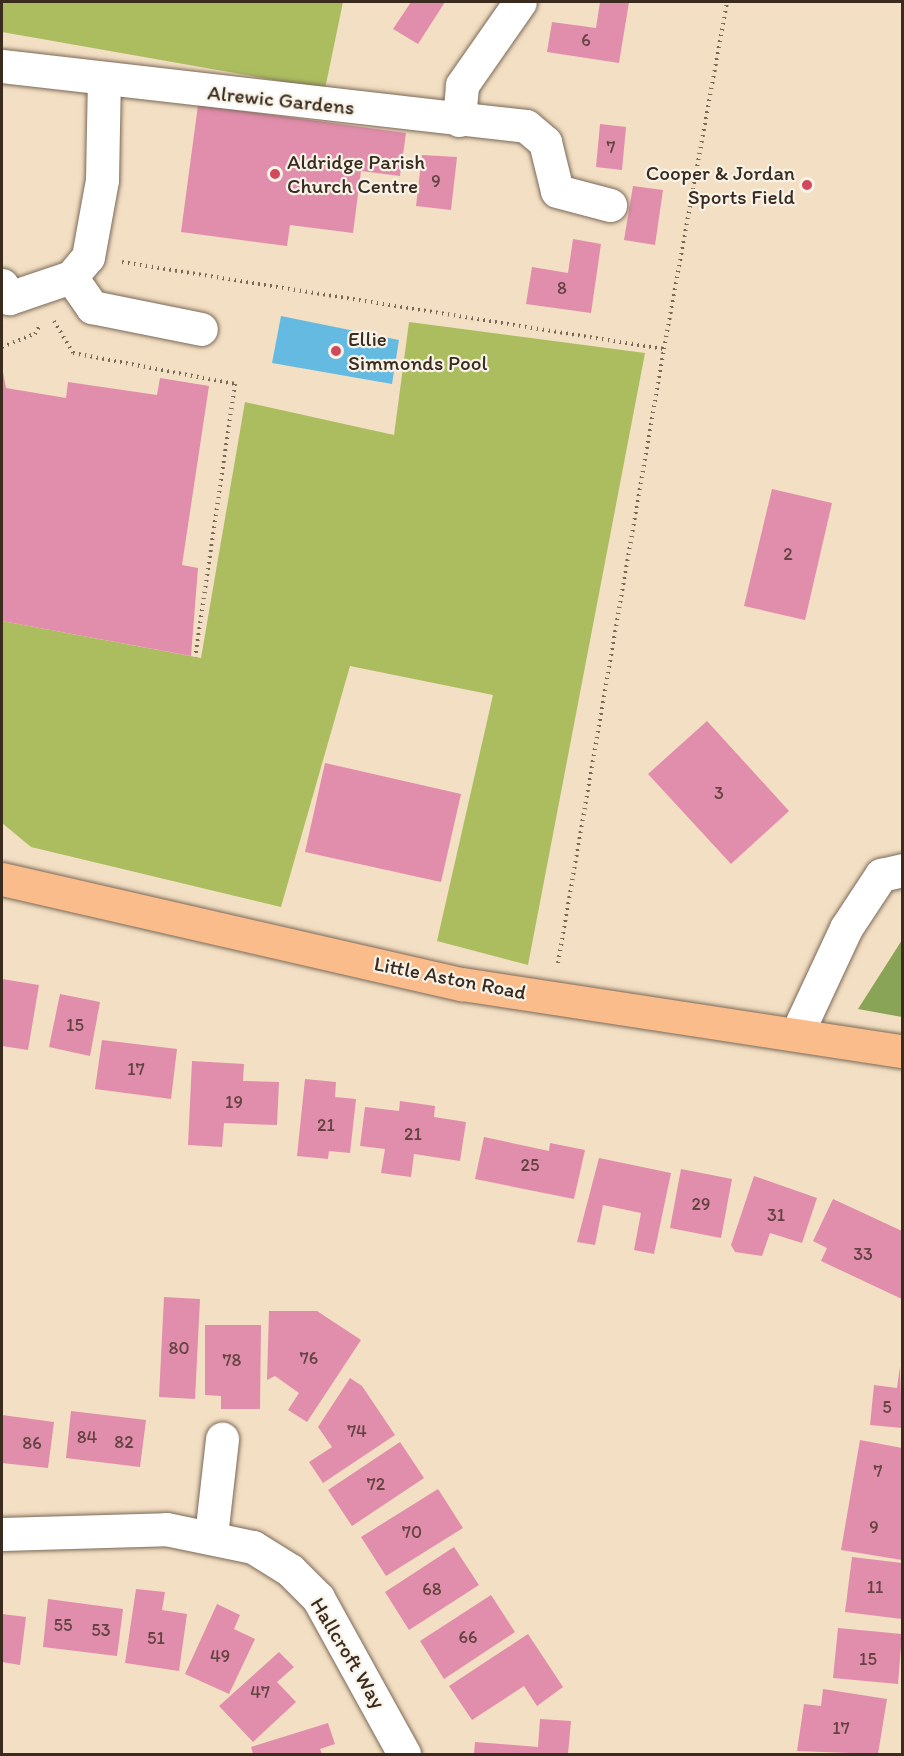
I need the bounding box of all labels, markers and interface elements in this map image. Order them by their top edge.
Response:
house number: 6 [581,29,591,51]
street label: Alrewic Gardens [206,80,356,120]
house number: 7 [607,136,615,158]
place label: Aldridge Parish Church Centre [287,149,425,199]
place label: Cooper & Jordan Sports Field [646,160,795,210]
marker: Aldridge Parish Church Centre [268,167,282,181]
house number: 9 [431,170,441,192]
marker: Cooper & Jordan Sports Field [800,178,814,192]
house number: 8 [557,277,567,299]
place label: Ellie Simmonds Pool [348,326,487,376]
marker: Ellie Simmonds Pool [329,344,343,358]
house number: 2 [783,543,793,565]
house number: 3 [714,782,724,804]
street label: Little Aston Road [372,951,528,1005]
house number: 15 [66,1014,84,1036]
house number: 17 [127,1058,145,1080]
house number: 19 [225,1091,243,1113]
house number: 21 [317,1114,335,1136]
house number: 21 [404,1123,422,1145]
house number: 25 [521,1154,539,1176]
house number: 29 [692,1193,710,1215]
house number: 31 [767,1204,785,1226]
house number: 33 [853,1243,873,1265]
house number: 80 [169,1337,189,1359]
house number: 76 [300,1347,318,1369]
house number: 78 [223,1349,241,1371]
house number: 5 [882,1396,892,1418]
house number: 74 [347,1420,367,1442]
house number: 84 [77,1426,97,1448]
house number: 82 [114,1431,134,1453]
house number: 86 [22,1432,42,1454]
house number: 7 [874,1460,882,1482]
house number: 72 [367,1473,385,1495]
house number: 9 [869,1516,879,1538]
house number: 70 [402,1521,422,1543]
house number: 11 [867,1576,883,1598]
house number: 68 [422,1578,442,1600]
street label: Hallcroft Way [305,1593,391,1713]
house number: 55 [54,1614,72,1636]
house number: 53 [91,1619,111,1641]
house number: 66 [458,1626,478,1648]
house number: 51 [147,1627,165,1649]
house number: 49 [210,1645,230,1667]
house number: 15 [859,1648,877,1670]
house number: 47 [250,1681,270,1703]
house number: 17 [832,1717,850,1739]

